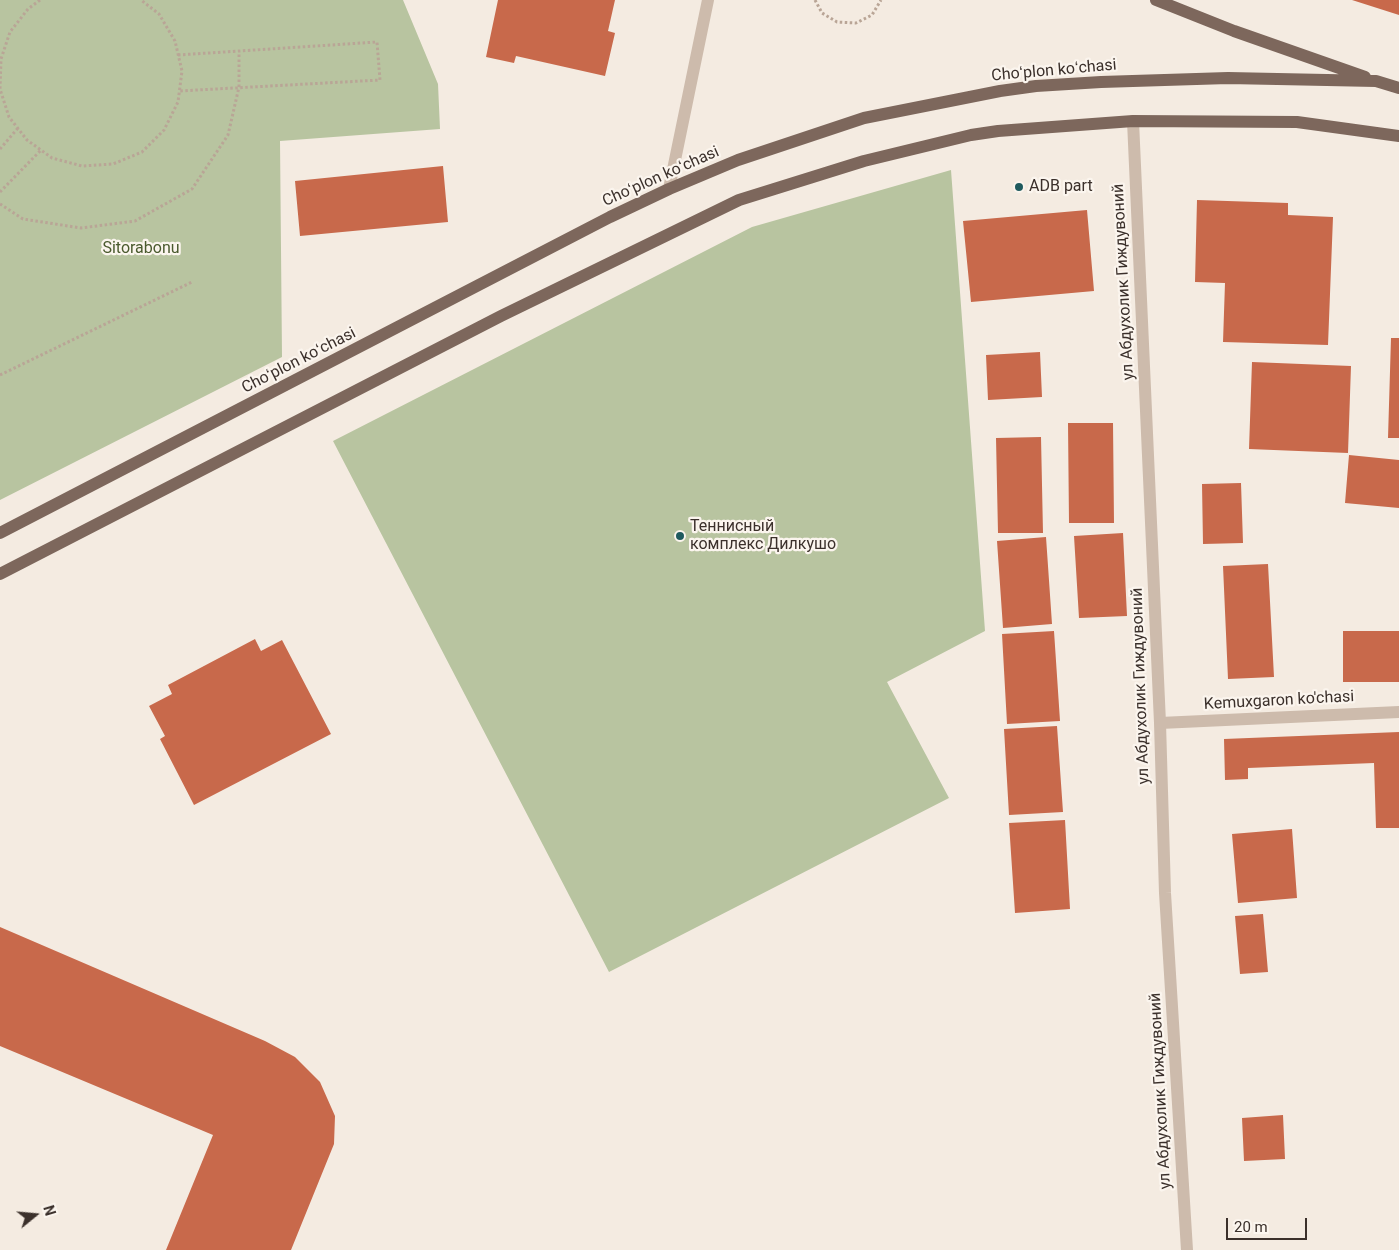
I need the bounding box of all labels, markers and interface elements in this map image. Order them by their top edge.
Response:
street label: Choʻplon koʻchasi [991,56,1117,86]
street label: Choʻplon koʻchasi [600,143,722,211]
place label: ADB part [1029,177,1093,197]
marker: ADB part [1013,181,1025,193]
street label: ул Абдухолик Гиждувоний [1109,183,1139,381]
park label: Sitorabonu [102,239,180,259]
street label: Choʻplon koʻchasi [239,324,359,398]
place label: Теннисный комплекс Дилкушо [690,517,836,555]
marker: Теннисный комплекс Дилкушо [674,530,686,542]
street label: ул Абдухолик Гиждувоний [1128,587,1154,785]
street label: Kemuxgaron ko'chasi [1203,687,1355,715]
street label: ул Абдухолик Гиждувоний [1146,992,1176,1190]
north arrow [10,1190,60,1240]
text: N [40,1204,58,1218]
scale bar [1229,1208,1310,1240]
text: 20 m [1234,1218,1268,1236]

